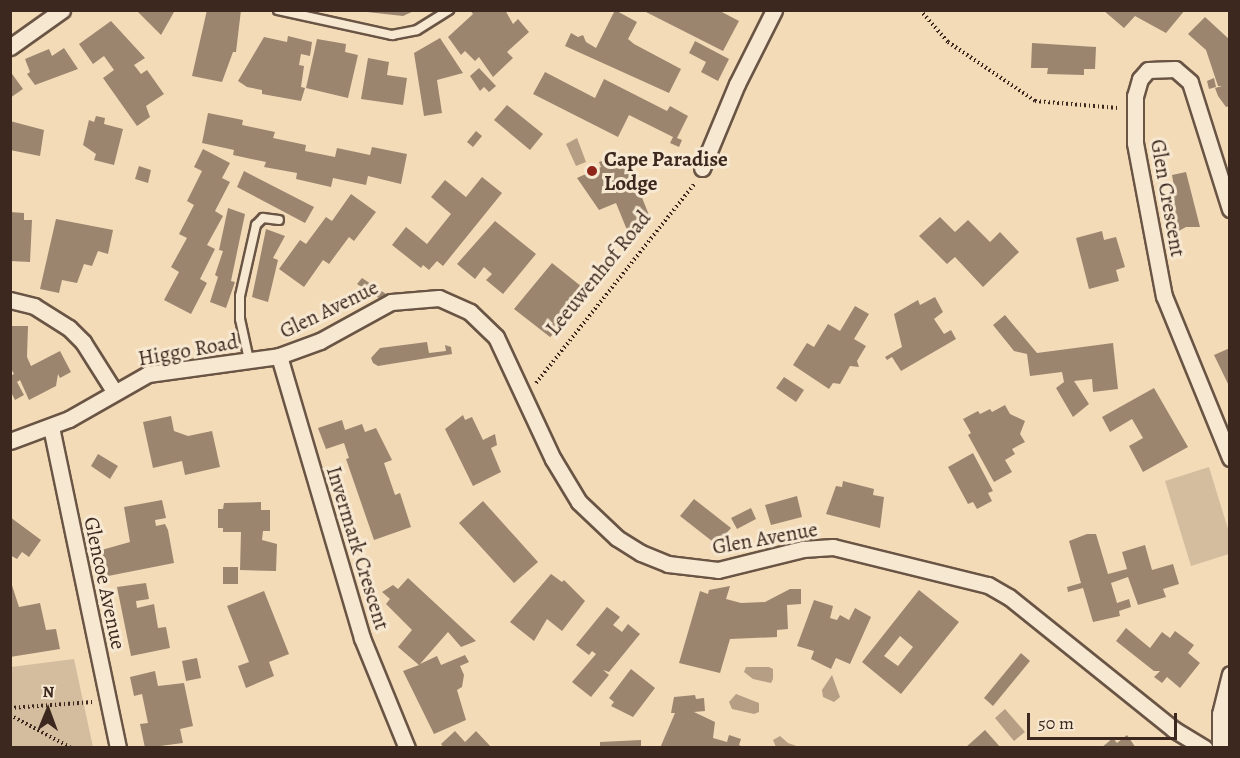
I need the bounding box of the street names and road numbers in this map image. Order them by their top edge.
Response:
street label: Glen Crescent [1145,137,1191,259]
street label: Leeuwenhof Road [540,206,656,340]
street label: Glen Avenue [276,274,382,344]
street label: Higgo Road [136,329,240,371]
street label: Invermark Crescent [321,463,395,633]
street label: Glencoe Avenue [79,514,131,652]
street label: Glen Avenue [710,516,820,560]

